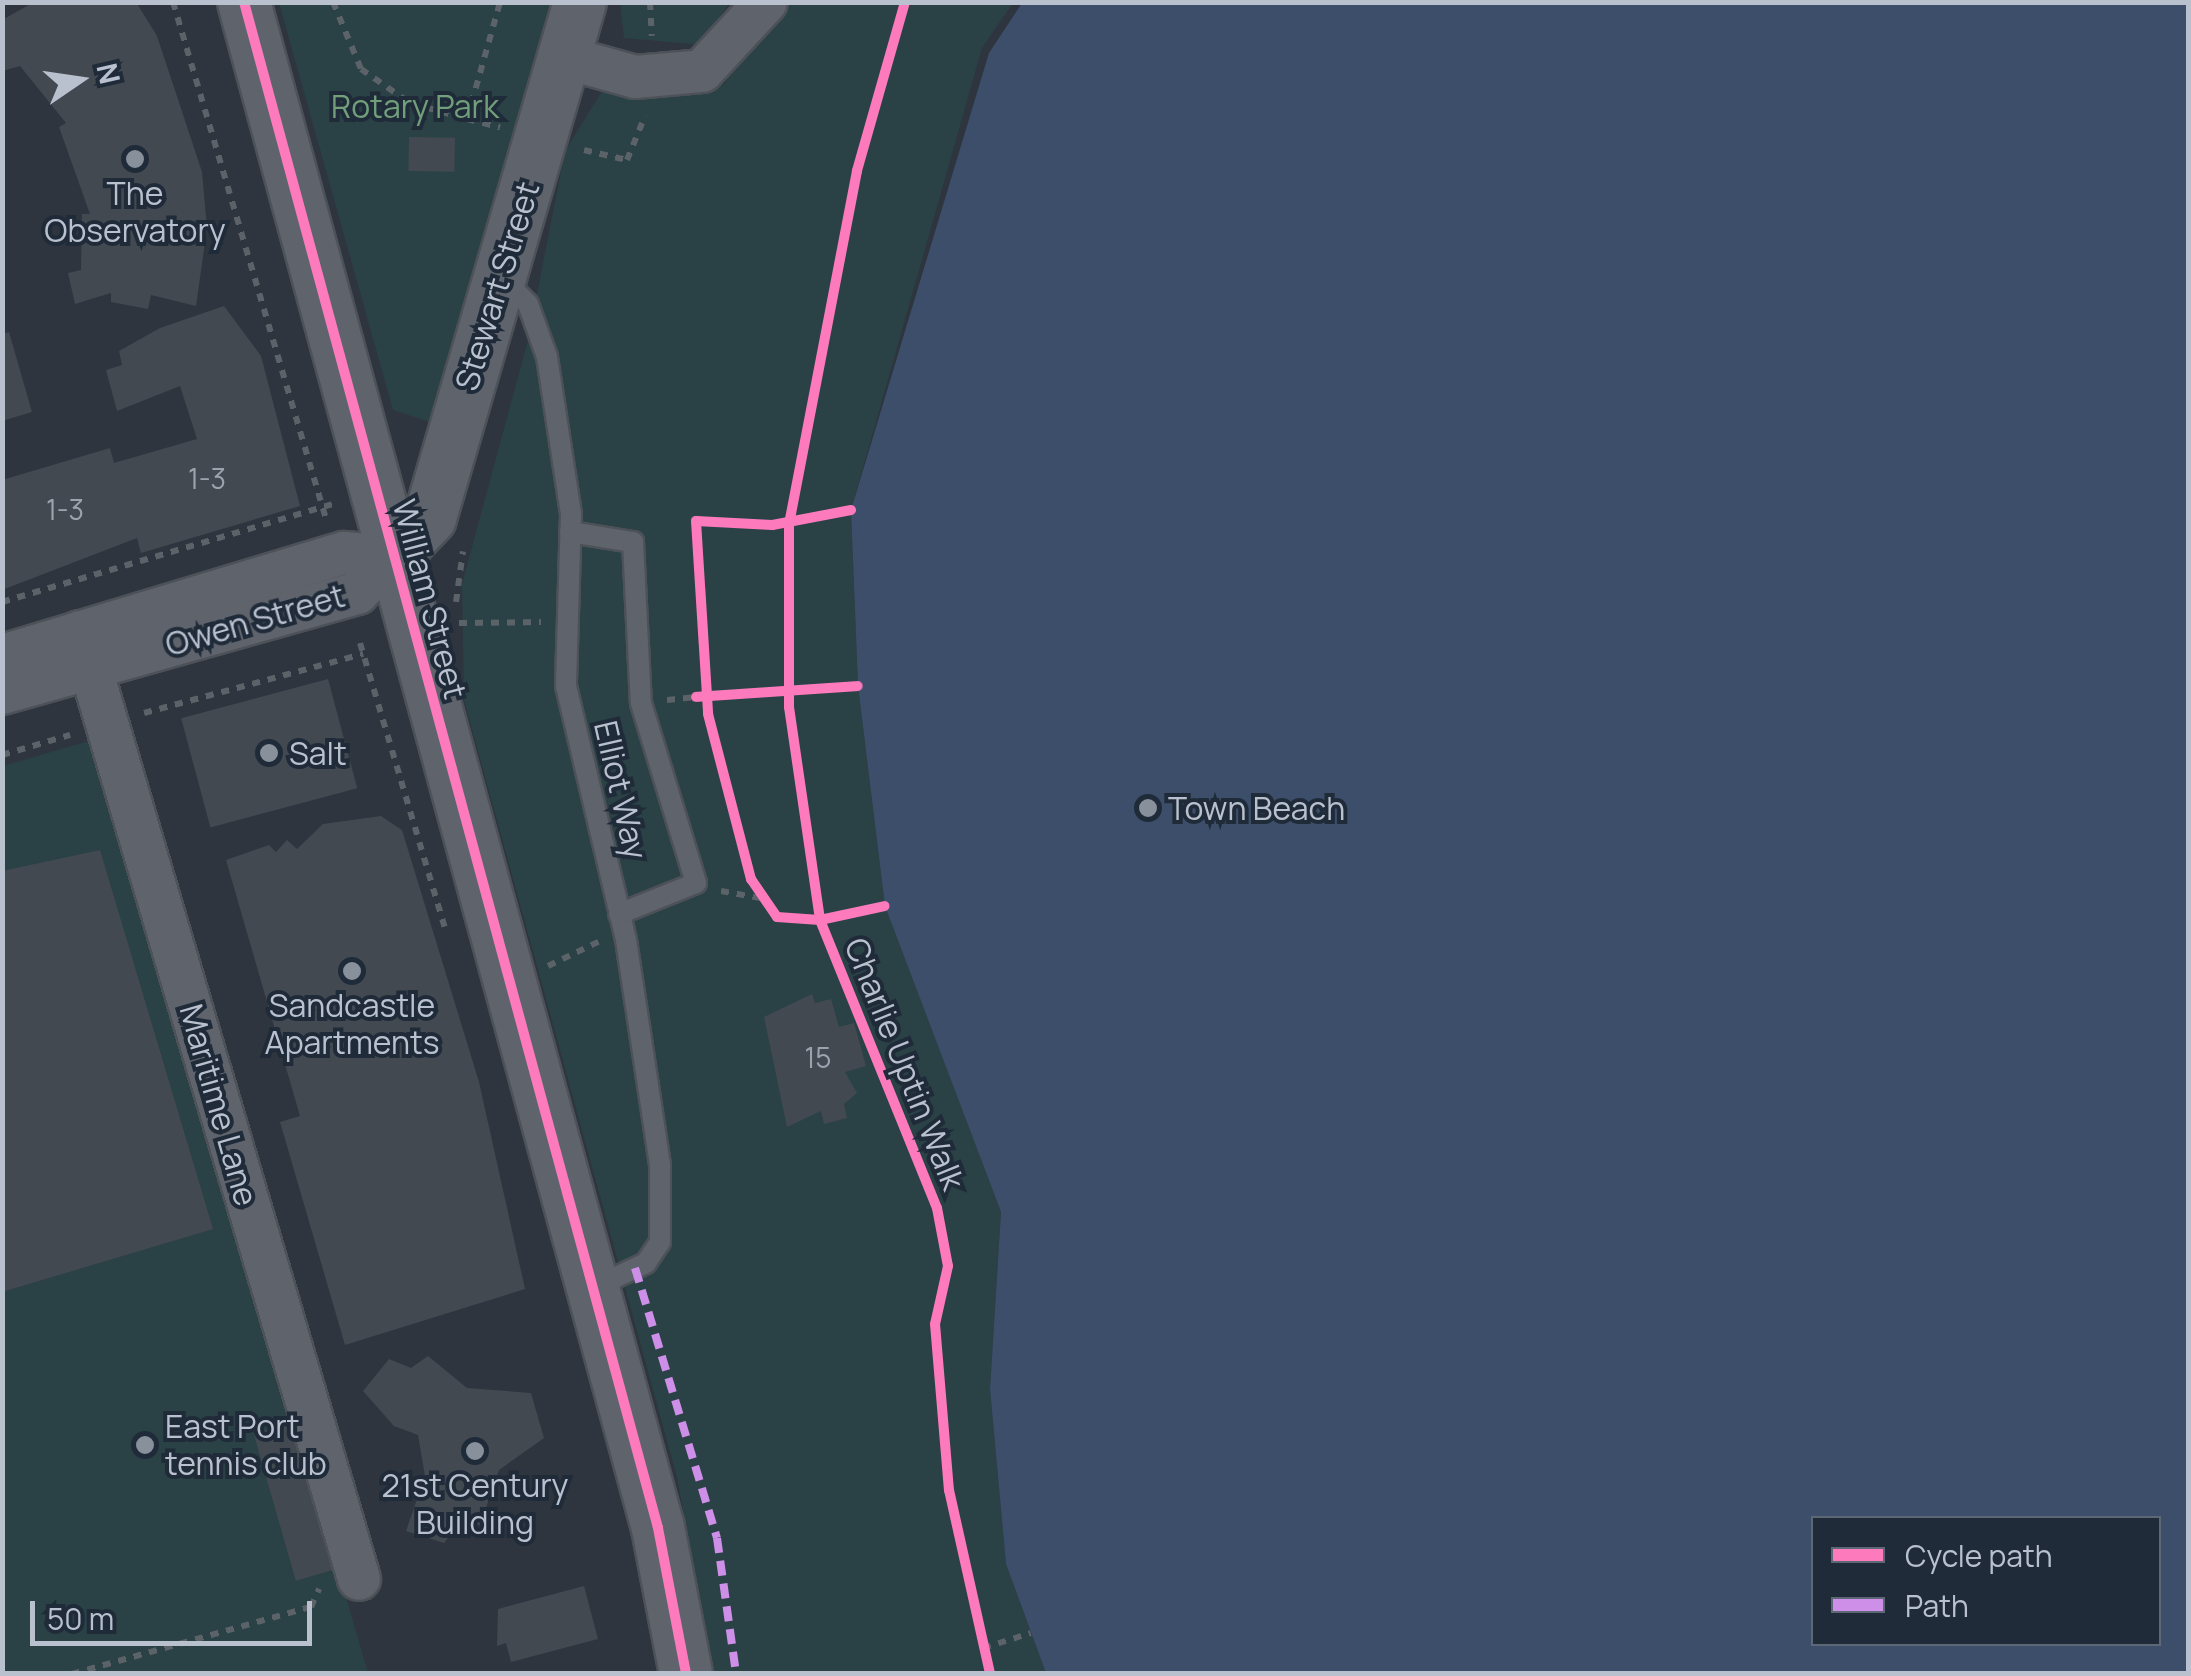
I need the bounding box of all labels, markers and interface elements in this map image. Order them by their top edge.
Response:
north arrow [30,30,130,130]
text: N [88,59,130,87]
park label: Rotary Park [331,87,499,125]
marker: The Observatory [124,148,146,170]
place label: The Observatory [44,175,226,250]
street label: Stewart Street [447,177,547,395]
house number: 1-3 [188,461,226,495]
house number: 1-3 [46,492,84,526]
street label: William Street [385,495,475,703]
street label: Owen Street [161,576,349,664]
street label: Elliot Way [586,717,656,863]
place label: Salt [289,734,347,772]
marker: Salt [258,742,280,764]
place label: Town Beach [1168,789,1345,827]
marker: Town Beach [1137,797,1159,819]
street label: Charlie Uptin Walk [837,933,973,1195]
marker: Sandcastle Apartments [341,960,363,982]
place label: Sandcastle Apartments [264,987,440,1062]
street label: Maritime Lane [172,1000,266,1210]
house number: 15 [804,1040,832,1074]
place label: East Port tennis club [165,1408,327,1483]
marker: East Port tennis club [134,1434,156,1456]
marker: 21st Century Building [464,1440,486,1462]
place label: 21st Century Building [382,1467,568,1542]
legend [1811,1516,2161,1646]
text: Cycle path [1905,1535,2053,1576]
scale bar [35,1581,318,1643]
text: Path [1905,1585,1969,1626]
text: 50 m [47,1598,114,1639]

